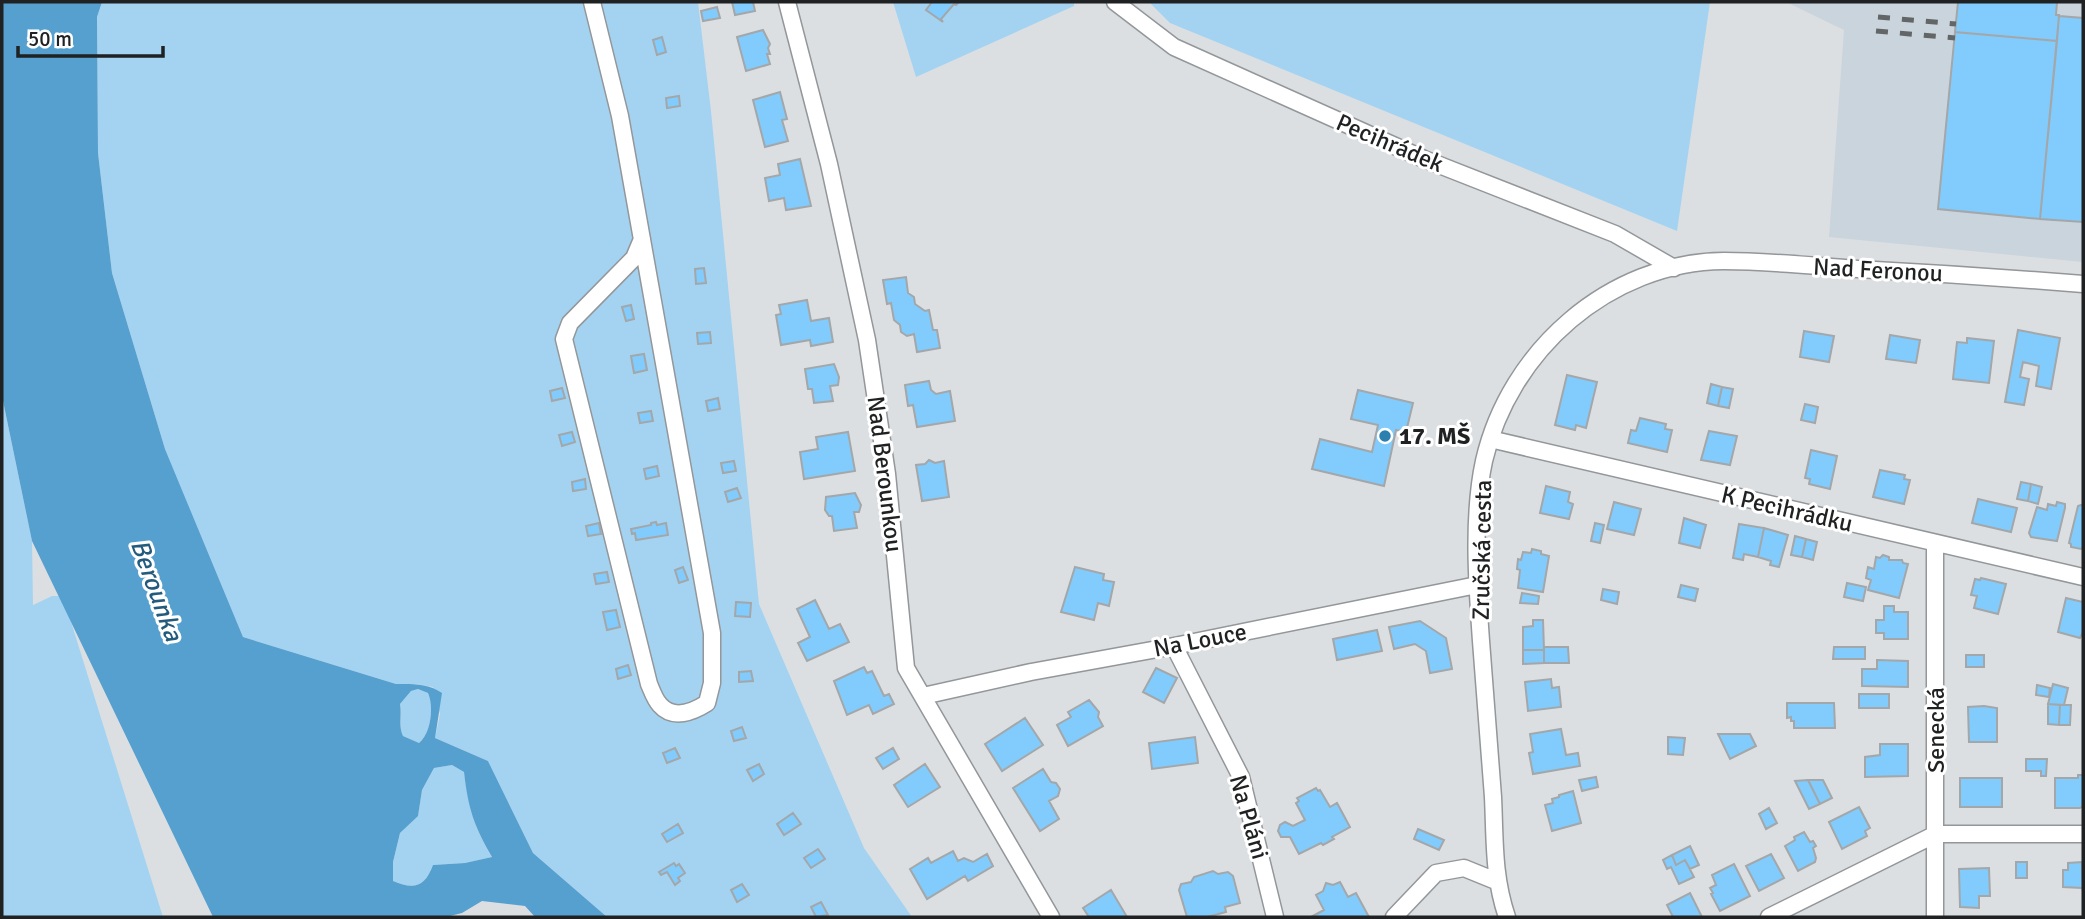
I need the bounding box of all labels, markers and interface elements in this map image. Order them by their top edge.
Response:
scale bar [18,14,163,58]
text: 50 m [28,26,72,52]
street label: Pecihrádek [1332,107,1448,179]
street label: Nad Feronou [1812,252,1944,288]
street label: Nad Berounkou [861,394,909,554]
place label: 17. MŠ [1399,421,1470,451]
marker: 17. MŠ [1377,428,1393,444]
street label: Zručská cesta [1466,479,1498,621]
street label: K Pecihrádku [1718,479,1856,539]
water label: Berounka [123,535,189,646]
street label: Na Louce [1151,616,1249,664]
street label: Senecká [1921,687,1951,773]
street label: Na Pláni [1223,771,1275,863]

